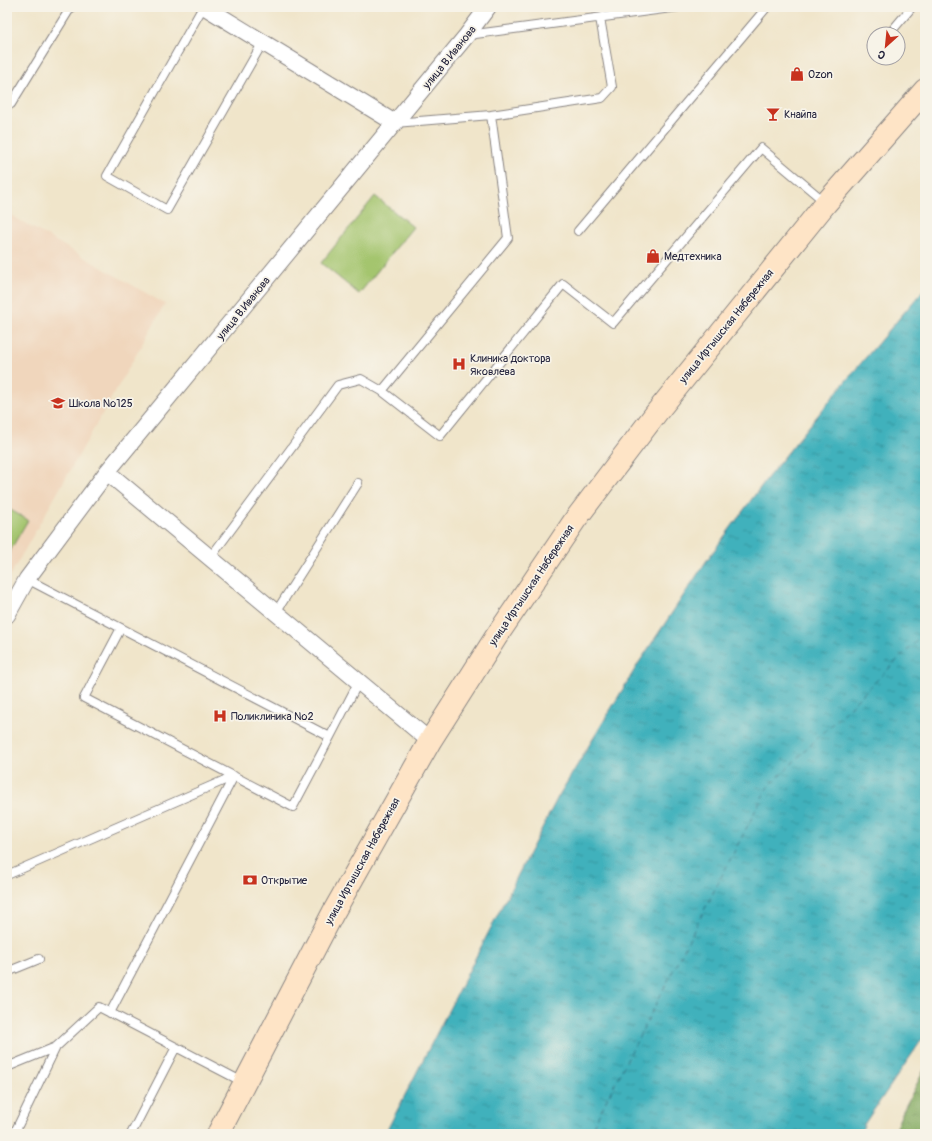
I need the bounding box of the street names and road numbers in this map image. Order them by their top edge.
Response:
street label: улица В.Иванова [419,23,479,92]
street label: улица Иртышская Набережная [676,267,776,387]
street label: улица В.Иванова [213,274,273,343]
street label: улица Иртышская Набережная [486,522,577,649]
street label: улица Иртышская Набережная [322,796,403,928]

